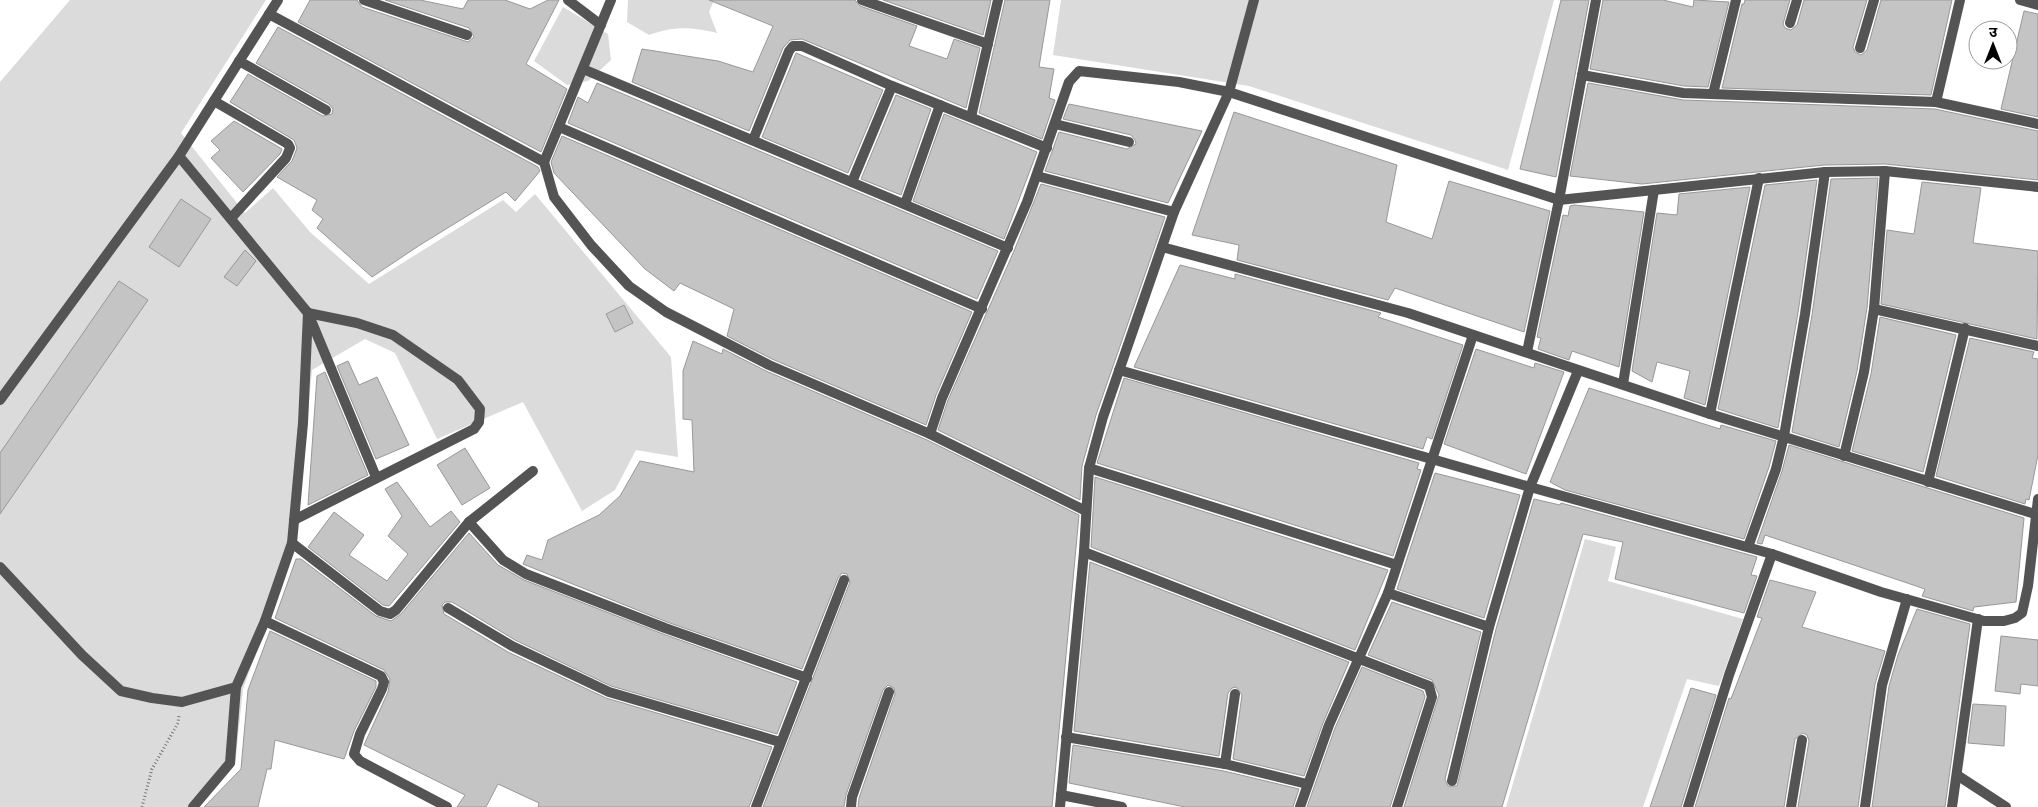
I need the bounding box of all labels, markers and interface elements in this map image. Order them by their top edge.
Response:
north arrow [1968,20,2018,70]
text: उ [1989,23,1998,41]

